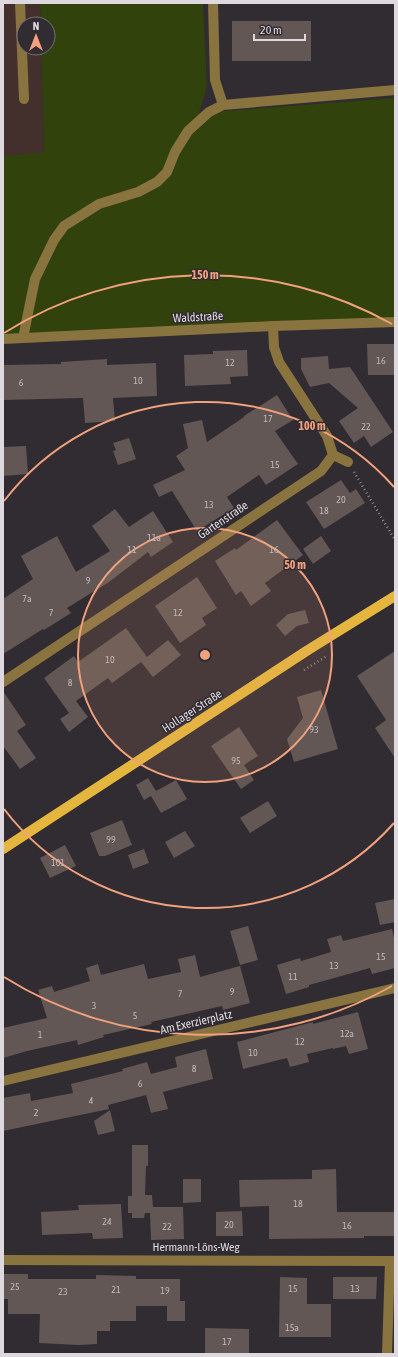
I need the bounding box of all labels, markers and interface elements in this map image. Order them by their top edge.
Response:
north arrow [16,16,56,56]
scale bar [254,16,305,42]
text: N [33,20,39,32]
text: 20 m [260,23,282,37]
text: 150 m [191,268,219,282]
street label: Waldstraße [172,309,224,325]
house number: 16 [376,355,386,366]
house number: 12 [225,357,235,368]
house number: 10 [133,375,143,386]
house number: 6 [19,377,24,388]
house number: 17 [263,413,273,424]
text: 100 m [298,419,326,433]
house number: 22 [361,421,371,432]
house number: 15 [270,459,280,470]
house number: 20 [336,494,346,505]
street label: Gartenstraße [195,498,251,542]
house number: 13 [204,499,214,510]
house number: 18 [319,505,329,516]
house number: 11a [147,532,161,543]
house number: 11 [127,544,137,555]
house number: 16 [269,544,279,555]
text: 50 m [284,558,306,572]
house number: 9 [86,575,91,586]
house number: 7a [22,593,32,604]
house number: 7 [49,607,54,618]
house number: 12 [173,607,183,618]
centre of rings [198,648,212,662]
house number: 10 [105,654,115,665]
house number: 8 [68,677,73,688]
street label: Hollager Straße [159,686,225,736]
house number: 93 [309,724,319,735]
house number: 95 [231,755,241,766]
house number: 99 [106,834,116,845]
house number: 101 [51,857,65,868]
house number: 15 [376,951,386,962]
house number: 13 [329,960,339,971]
house number: 11 [288,971,298,982]
house number: 9 [230,986,235,997]
house number: 7 [178,988,183,999]
house number: 3 [92,1000,97,1011]
street label: Am Exerzierplatz [159,1007,234,1037]
house number: 5 [133,1010,138,1021]
house number: 12a [340,1028,354,1039]
house number: 1 [38,1029,43,1040]
house number: 12 [295,1036,305,1047]
house number: 10 [248,1047,258,1058]
house number: 8 [192,1063,197,1074]
house number: 6 [138,1078,143,1089]
house number: 4 [89,1095,94,1106]
house number: 2 [34,1107,39,1118]
house number: 18 [293,1198,303,1209]
house number: 24 [102,1216,112,1227]
house number: 20 [224,1219,234,1230]
house number: 16 [342,1220,352,1231]
house number: 22 [162,1221,172,1232]
street label: Hermann-Löns-Weg [152,1240,240,1254]
house number: 25 [10,1281,20,1292]
house number: 15 [288,1283,298,1294]
house number: 13 [350,1283,360,1294]
house number: 21 [111,1284,121,1295]
house number: 19 [160,1285,170,1296]
house number: 23 [58,1286,68,1297]
house number: 15a [285,1322,299,1333]
house number: 17 [222,1336,232,1347]

